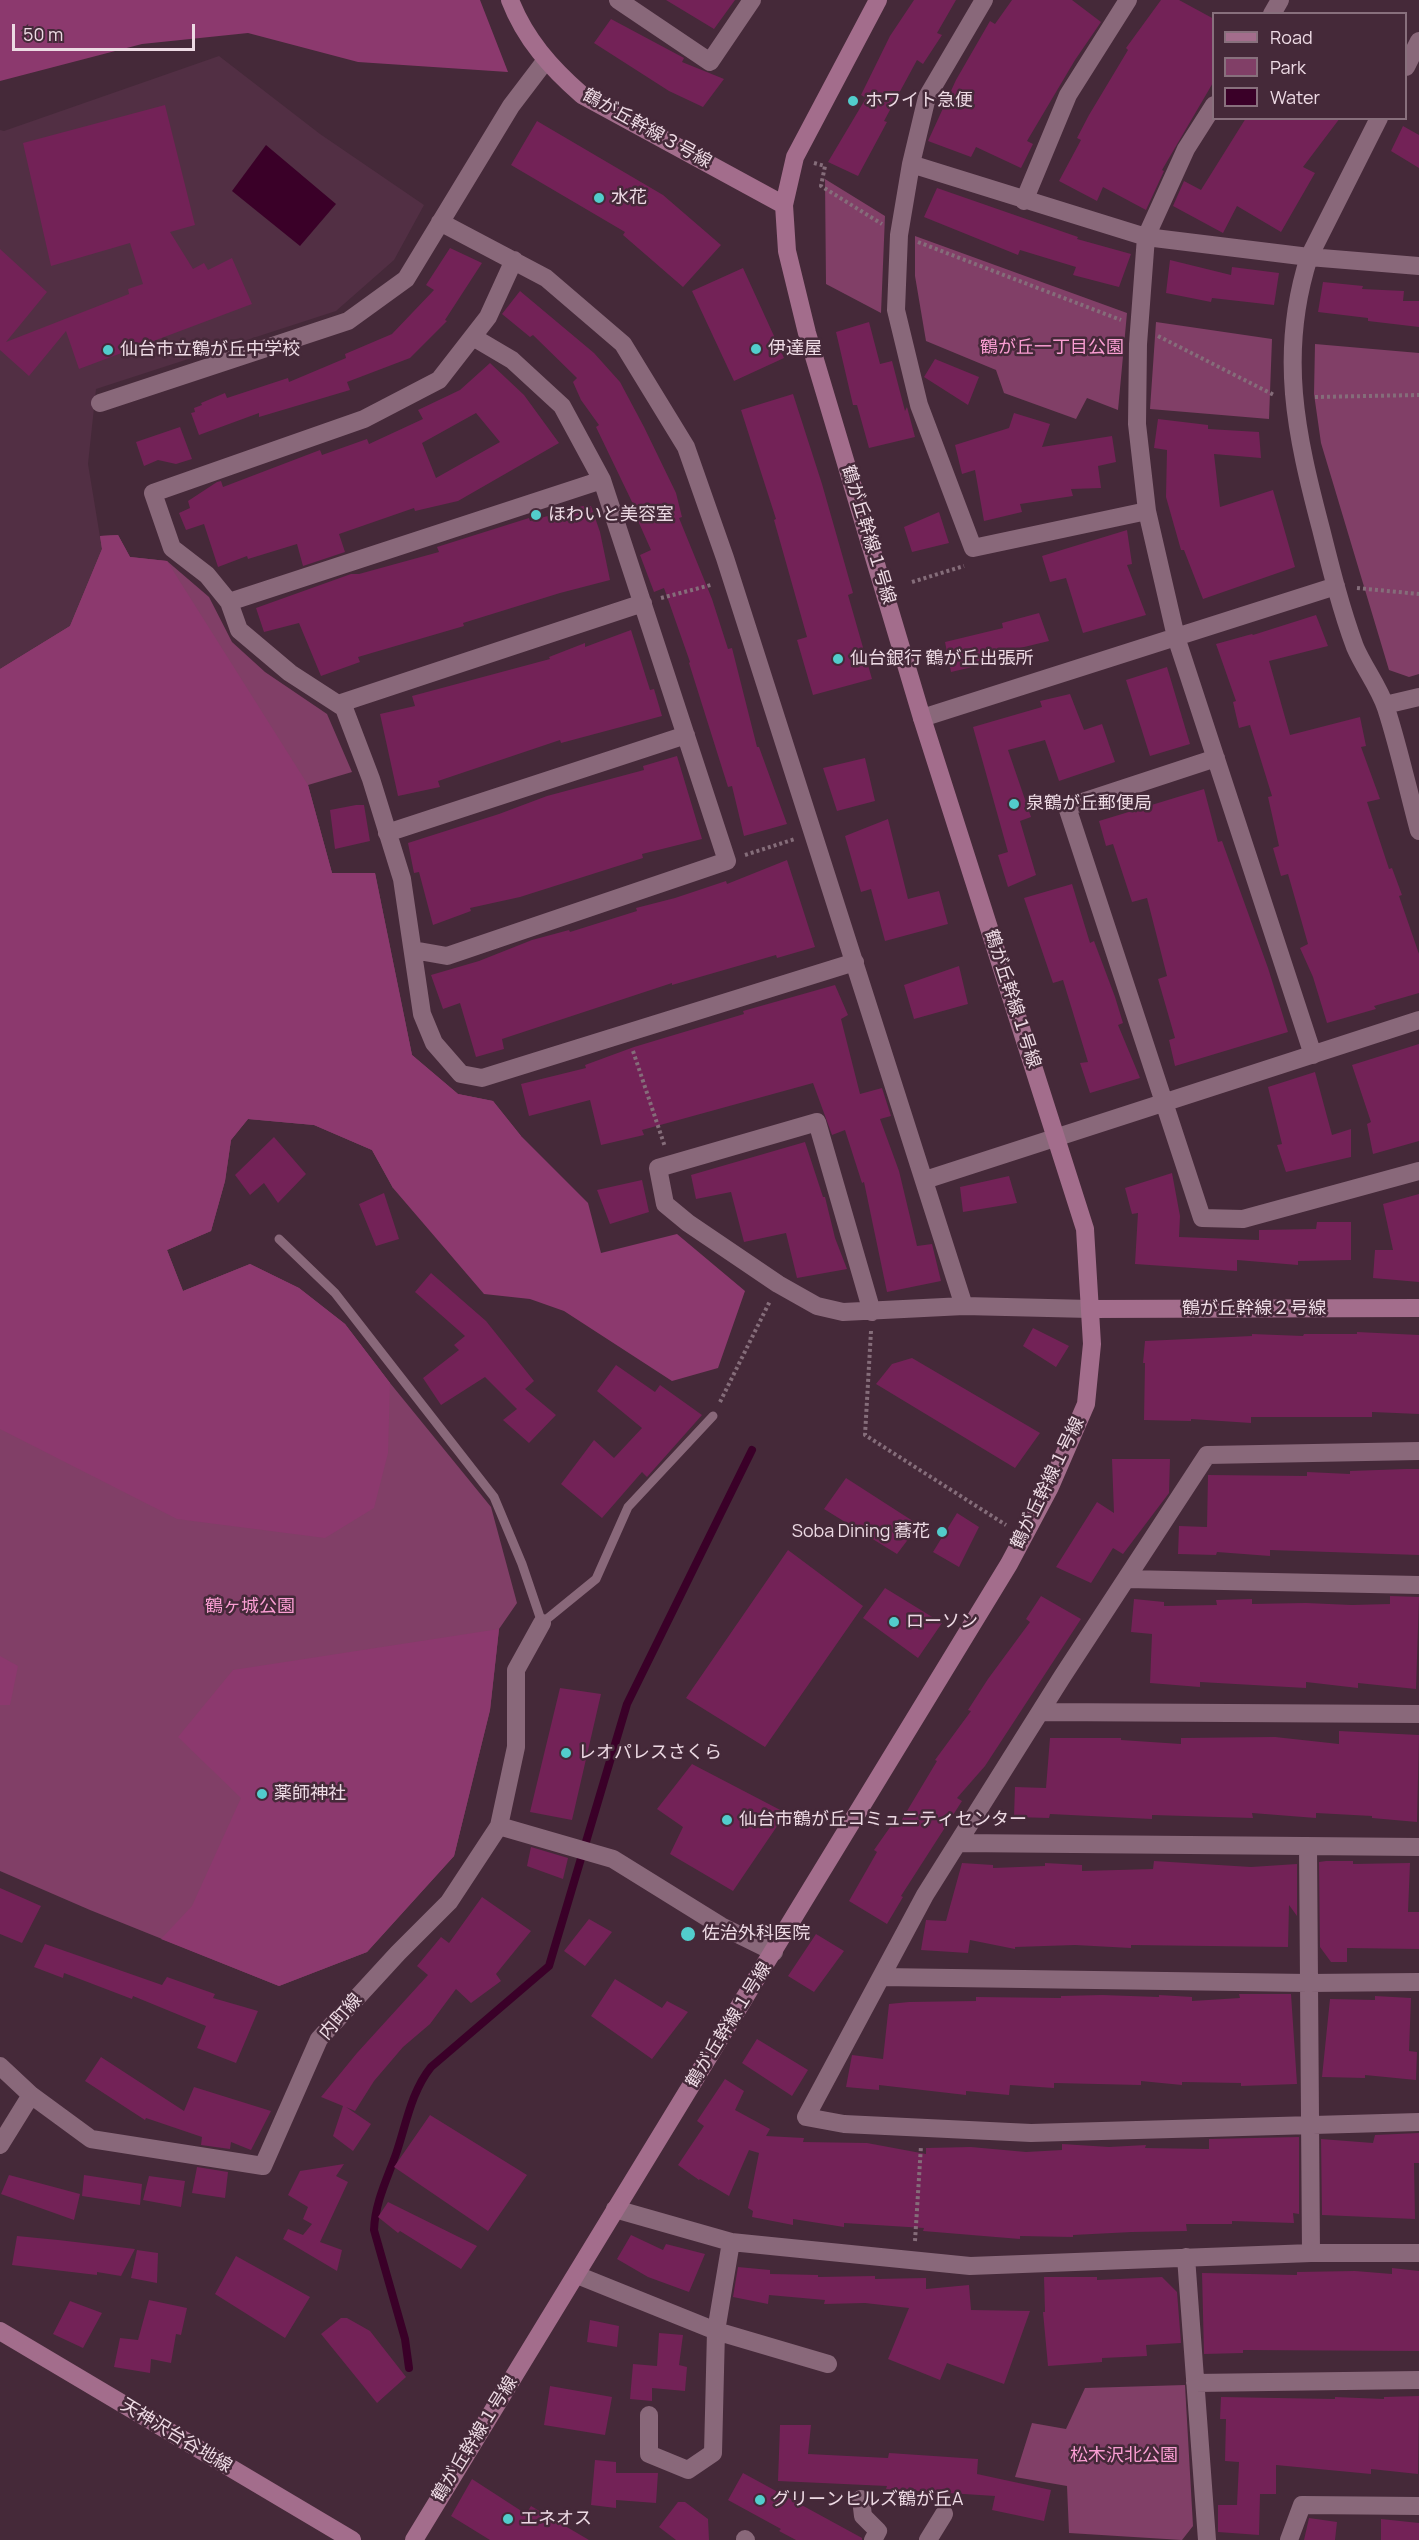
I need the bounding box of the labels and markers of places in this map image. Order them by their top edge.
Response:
place label: ホワイト急便 [865,90,973,112]
marker: ホワイト急便 [846,94,860,108]
place label: 水花 [611,187,647,209]
marker: 水花 [592,191,606,205]
place label: 伊達屋 [768,338,822,360]
place label: 仙台市立鶴が丘中学校 [120,339,300,361]
marker: 伊達屋 [749,342,763,356]
marker: 仙台市立鶴が丘中学校 [101,343,115,357]
place label: ほわいと美容室 [548,504,674,526]
marker: ほわいと美容室 [529,508,543,522]
place label: 仙台銀行 鶴が丘出張所 [850,648,1034,670]
marker: 仙台銀行 鶴が丘出張所 [831,652,845,666]
place label: 泉鶴が丘郵便局 [1026,793,1152,815]
marker: 泉鶴が丘郵便局 [1007,797,1021,811]
place label: Soba Dining 蕎花 [792,1521,930,1543]
marker: Soba Dining 蕎花 [935,1525,949,1539]
place label: ローソン [906,1611,978,1633]
marker: ローソン [887,1615,901,1629]
place label: レオパレスさくら [578,1742,722,1764]
marker: レオパレスさくら [559,1746,573,1760]
place label: 薬師神社 [274,1783,346,1805]
marker: 薬師神社 [255,1787,269,1801]
place label: 仙台市鶴が丘コミュニティセンター [739,1809,1027,1831]
marker: 仙台市鶴が丘コミュニティセンター [720,1813,734,1827]
place label: 佐治外科医院 [702,1923,810,1945]
marker: 佐治外科医院 [679,1925,697,1943]
place label: グリーンヒルズ鶴が丘A [772,2489,963,2511]
marker: グリーンヒルズ鶴が丘A [753,2493,767,2507]
place label: エネオス [520,2508,592,2530]
marker: エネオス [501,2512,515,2526]

